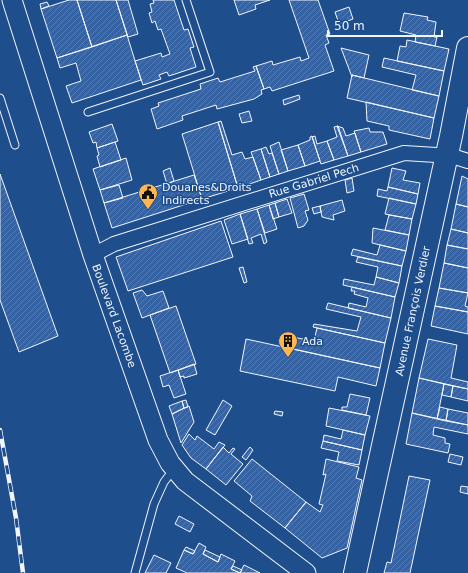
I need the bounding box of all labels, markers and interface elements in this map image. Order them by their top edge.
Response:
scale bar [328,12,442,38]
text: 50 m [334,19,365,33]
street label: Rue Gabriel Pech [267,161,361,201]
place label: Douanes&Droits Indirects [162,181,252,207]
public building icon: Douanes&Droits Indirects [137,182,159,210]
street label: Avenue François Verdier [393,244,433,377]
street label: Boulevard Lacombe [89,262,139,370]
building icon: Ada [277,330,299,358]
place label: Ada [302,335,323,348]

